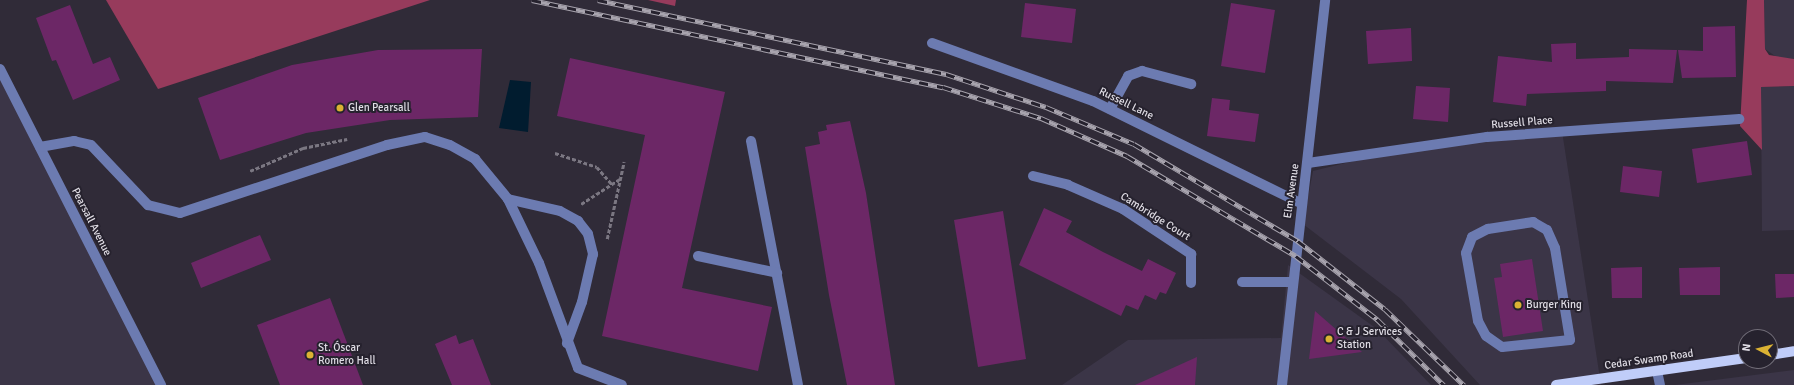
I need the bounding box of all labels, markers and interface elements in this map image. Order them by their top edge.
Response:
street label: Russell Lane [1097,85,1155,123]
place label: Glen Pearsall [348,101,410,115]
marker: Glen Pearsall [335,103,345,113]
street label: Russell Place [1491,114,1553,132]
street label: Elm Avenue [1282,163,1302,219]
street label: Pearsall Avenue [68,186,114,258]
street label: Cambridge Court [1118,190,1192,244]
place label: Burger King [1526,298,1582,312]
marker: Burger King [1513,300,1523,310]
place label: C & J Services Station [1337,326,1402,352]
north arrow [1738,329,1778,369]
marker: C & J Services Station [1324,334,1334,344]
place label: St. Óscar Romero Hall [318,342,376,368]
text: N [1740,343,1754,352]
street label: Cedar Swamp Road [1604,347,1694,373]
marker: St. Óscar Romero Hall [305,350,315,360]

